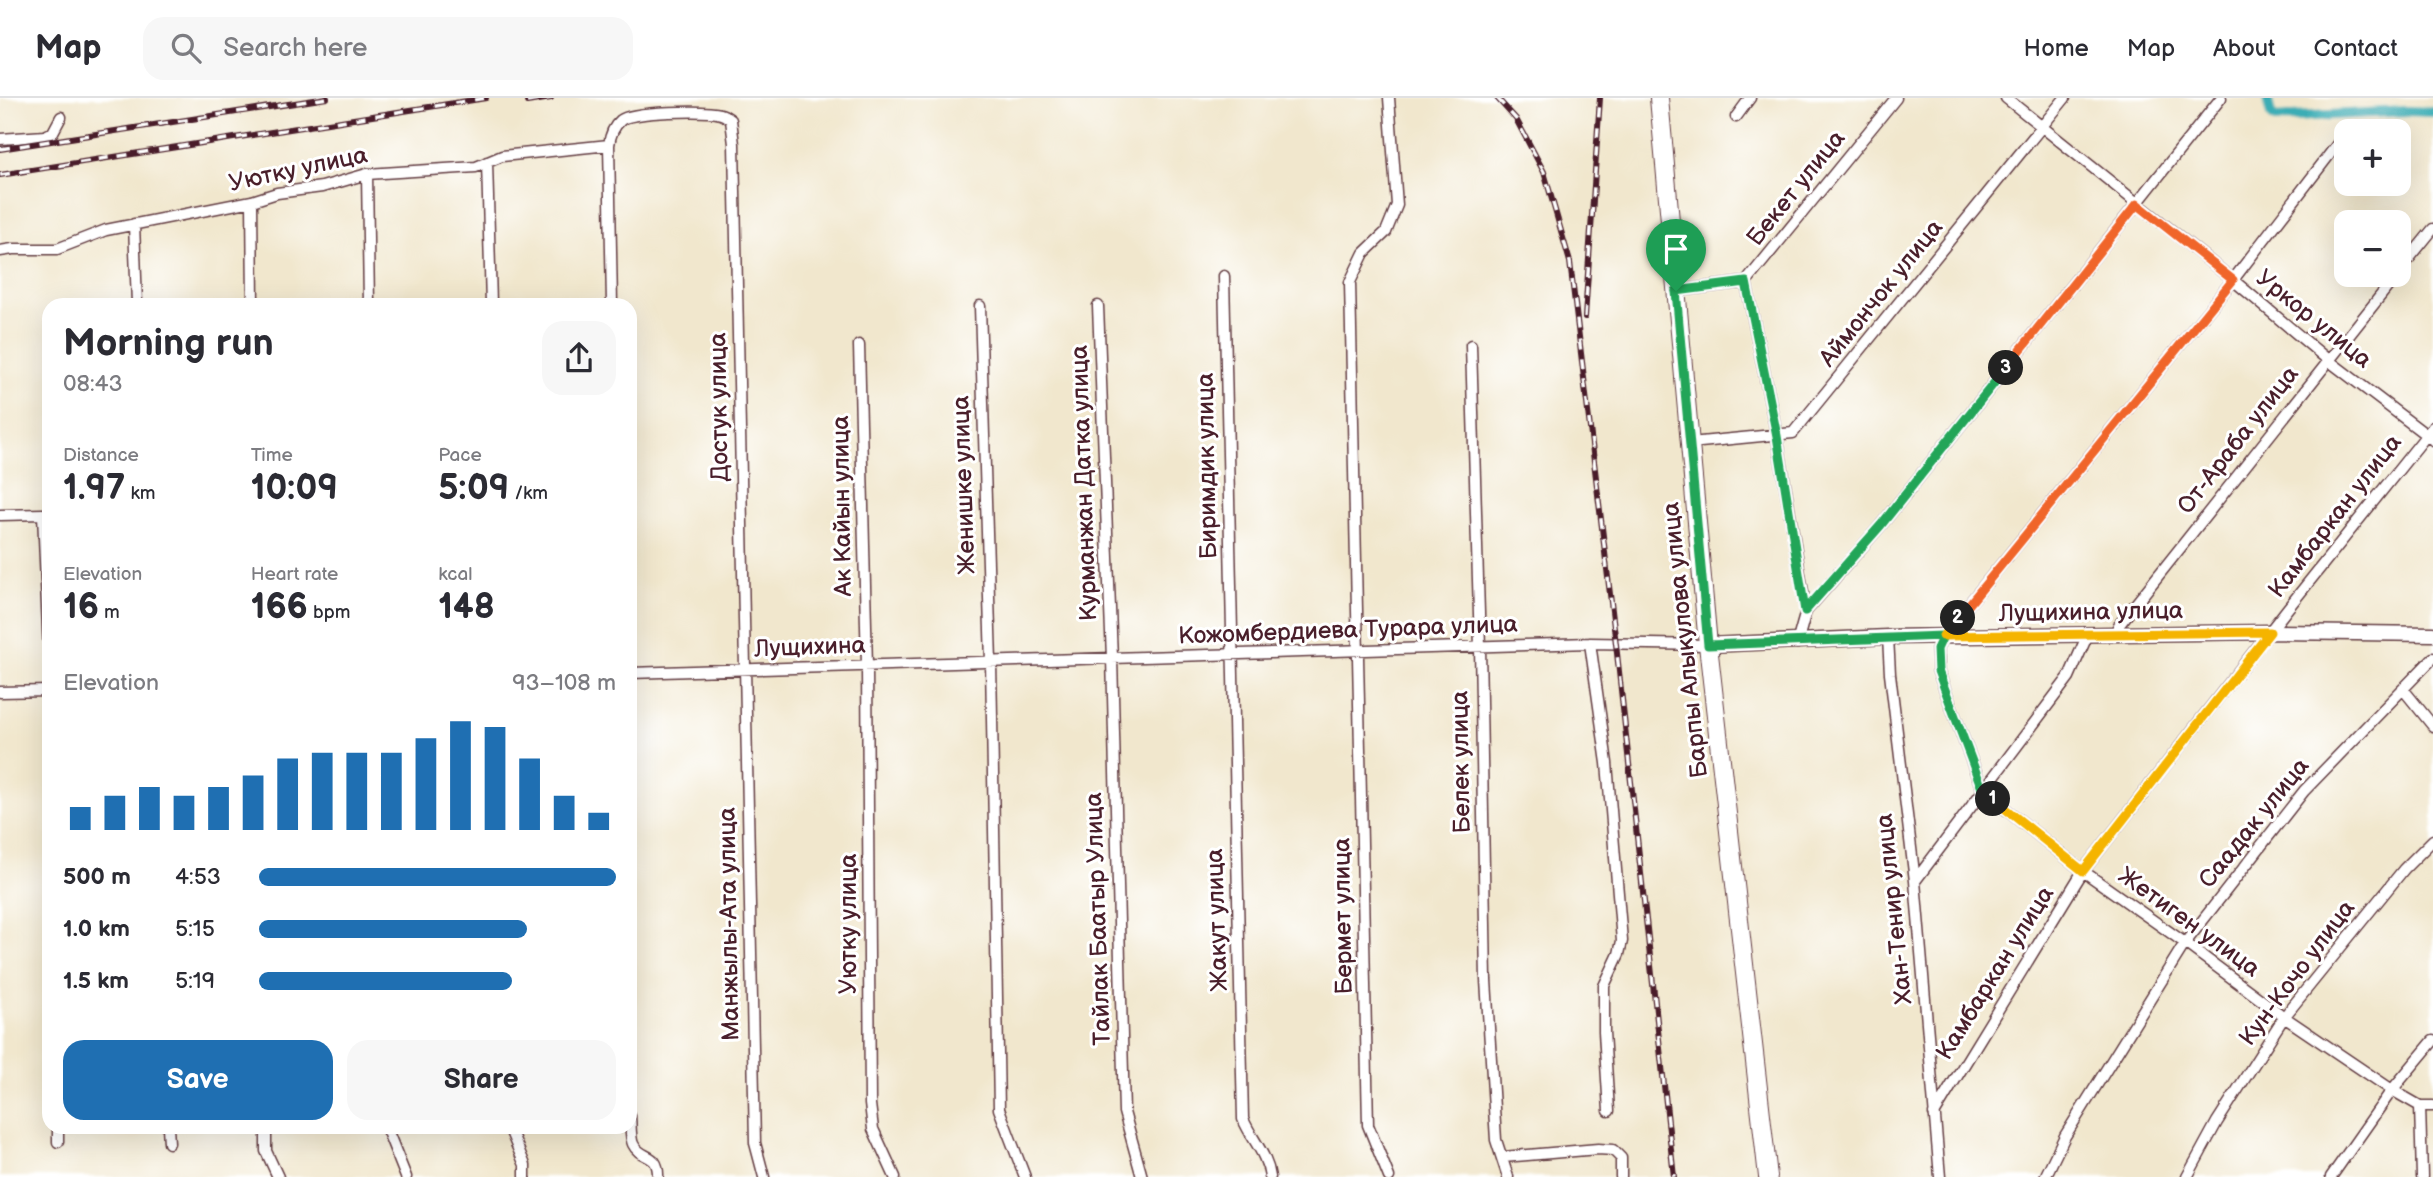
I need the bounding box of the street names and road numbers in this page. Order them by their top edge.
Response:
street label: Бекет улица [1741,124,1851,252]
street label: Уютку улица [226,140,370,198]
street label: Аймончок улица [1812,214,1949,373]
street label: Уркор улица [2250,264,2378,374]
street label: Достук улица [703,332,735,482]
street label: Курманжан Датка улица [1065,345,1103,621]
street label: От-Араба улица [2171,360,2305,520]
street label: Биримдик улица [1191,373,1223,559]
street label: Женишке улица [946,395,982,575]
street label: Ак Кайын улица [826,415,858,598]
street label: Камбаркан улица [2262,429,2408,603]
street label: Барпы Алыкулова улица [1656,501,1714,779]
street label: Лущихина улица [1998,596,2183,628]
street label: Кожомбердиева Турара улица [1178,610,1518,650]
street label: Лущихина [753,631,866,663]
street label: Белек улица [1445,690,1477,834]
street label: Саадак улица [2193,752,2315,894]
street label: Тайлак Баатыр Улица [1079,792,1117,1046]
street label: Манжылы-Ата улица [712,807,746,1041]
street label: Хан-Тенир улица [1870,812,1918,1006]
street label: Бермет улица [1327,837,1359,995]
street label: Жакут улица [1200,848,1234,992]
street label: Уютку улица [834,854,863,994]
street label: Жетиген улица [2112,861,2266,983]
street label: Камбаркан улица [1930,881,2060,1065]
street label: Кун-Кочо улица [2233,894,2361,1052]

